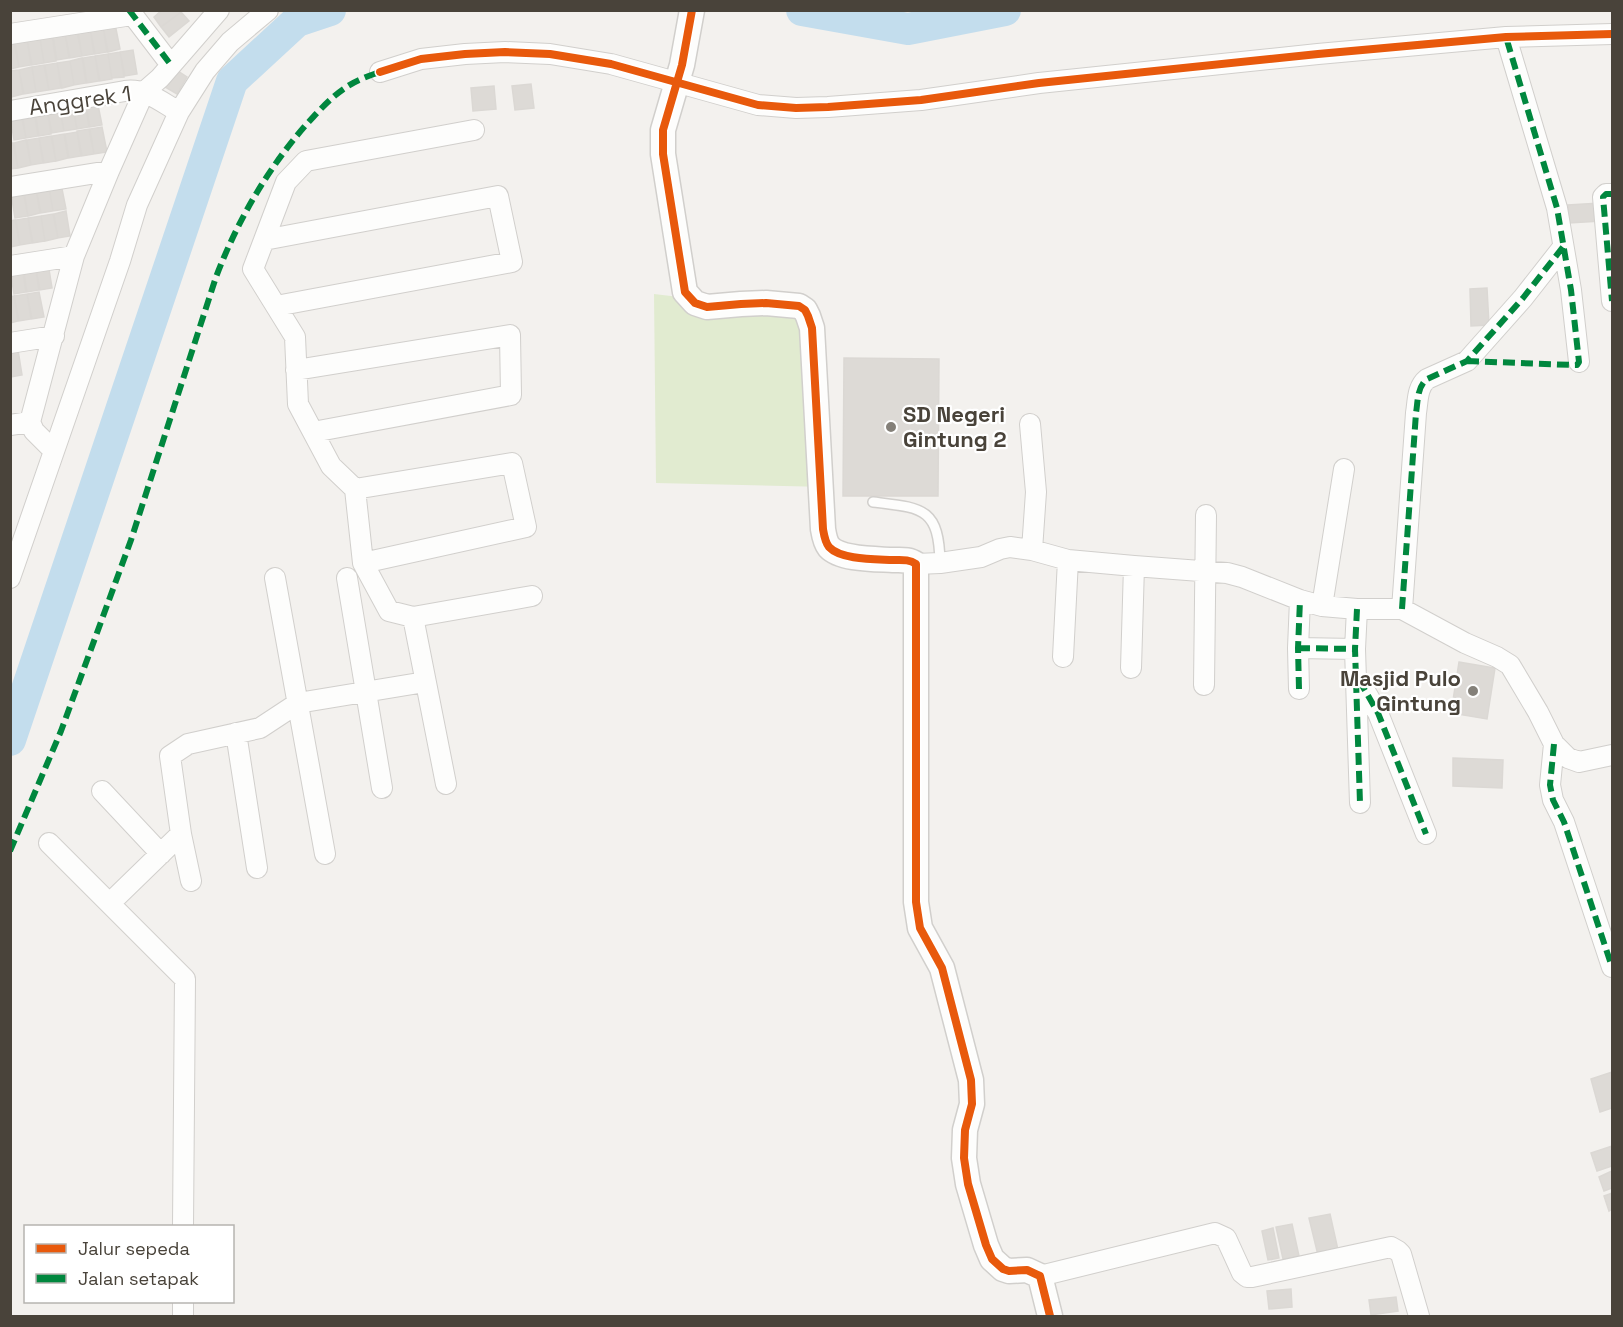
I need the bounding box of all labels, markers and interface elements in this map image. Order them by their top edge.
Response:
street label: Anggrek 1 [27,79,133,121]
place label: SD Negeri Gintung 2 [903,400,1007,453]
marker: SD Negeri Gintung 2 [884,420,898,434]
place label: Masjid Pulo Gintung [1340,664,1461,717]
marker: Masjid Pulo Gintung [1466,684,1480,698]
legend [24,1225,234,1303]
text: Jalur sepeda [78,1237,190,1260]
text: Jalan setapak [78,1267,199,1290]

